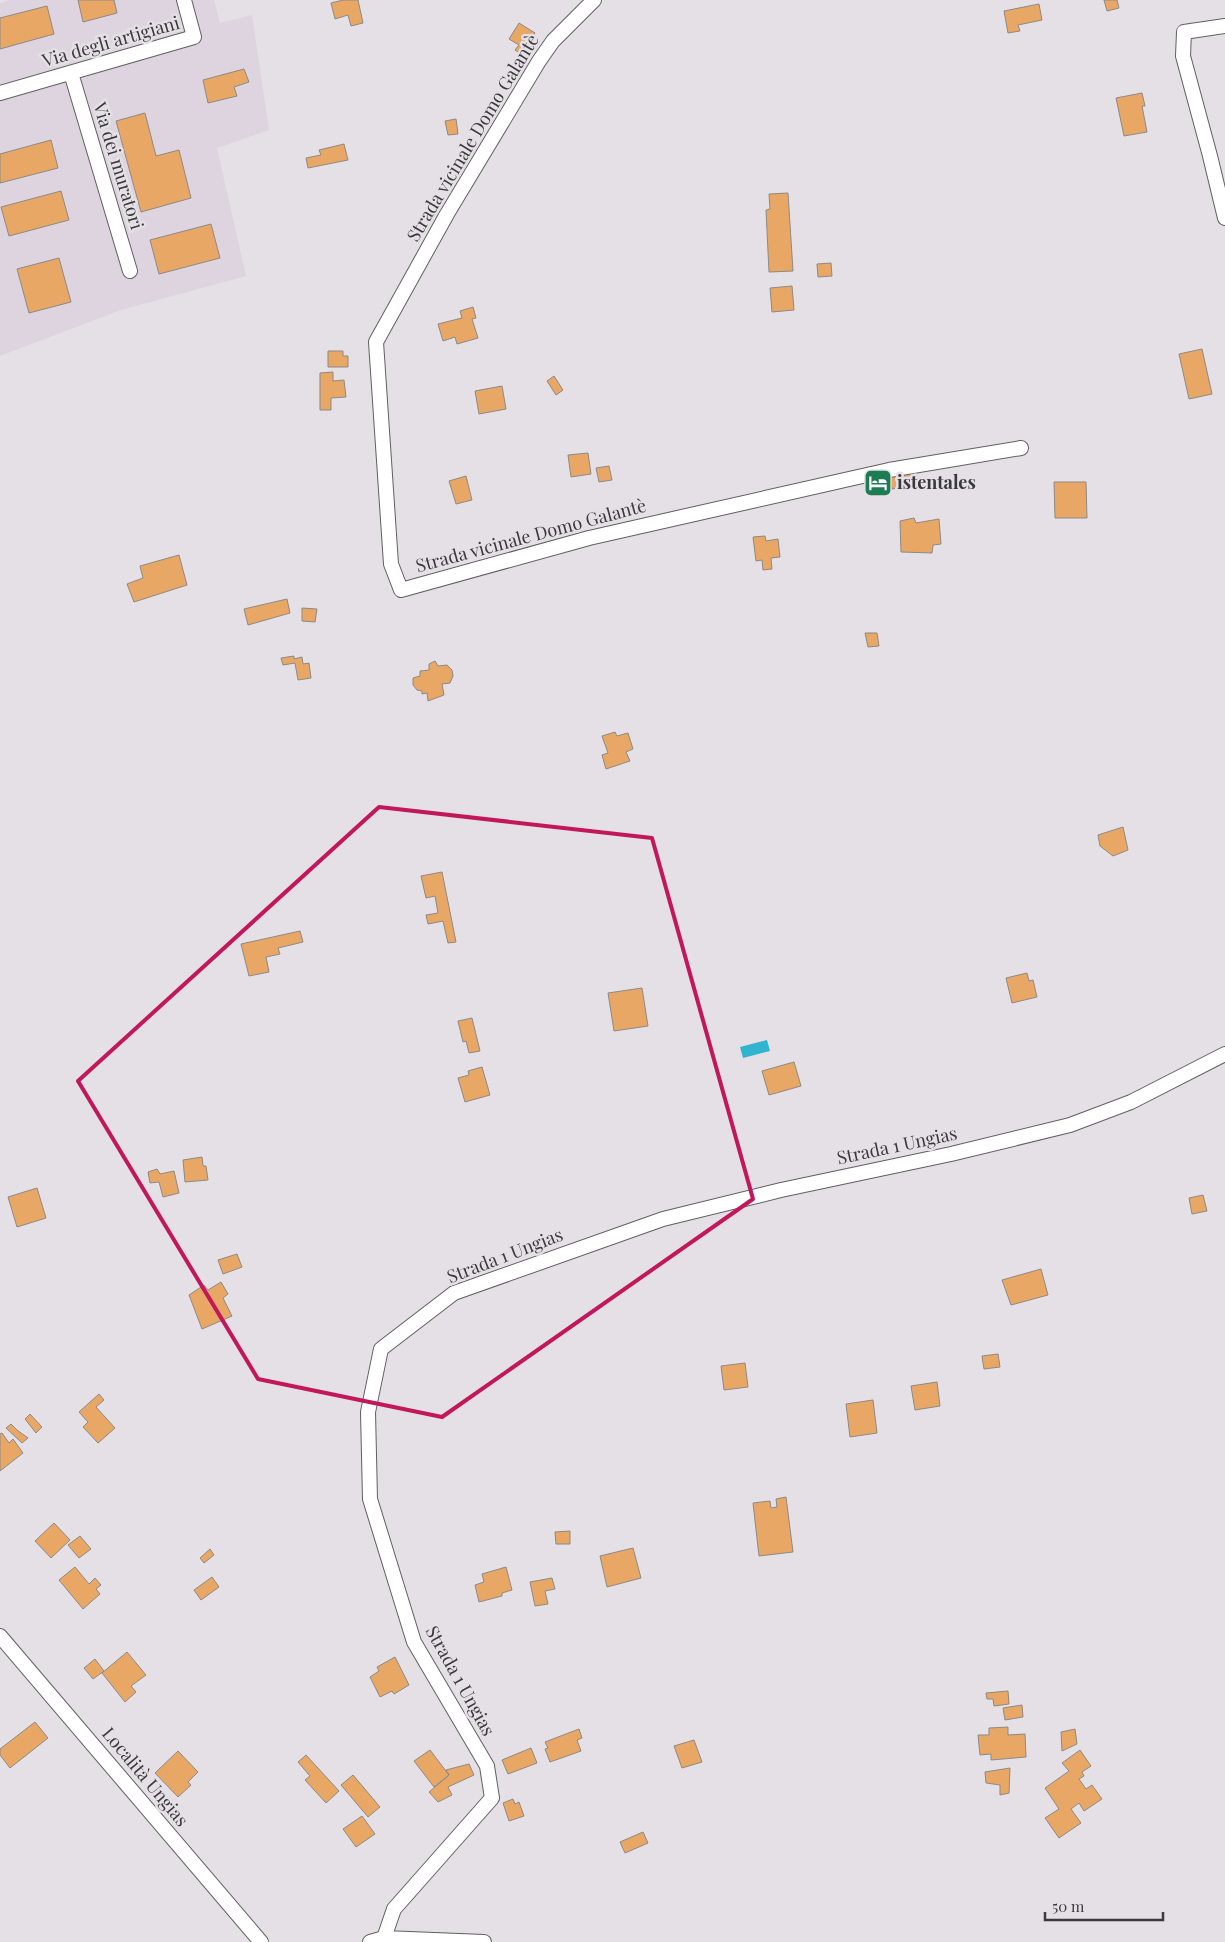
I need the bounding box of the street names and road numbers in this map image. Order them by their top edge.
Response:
street label: Via degli artigiani [38,10,182,72]
street label: Strada vicinale Domo Galantè [401,29,544,246]
street label: Via dei muratori [88,98,150,232]
street label: Strada vicinale Domo Galantè [413,493,649,577]
street label: Strada 1 Ungias [835,1121,959,1169]
street label: Strada 1 Ungias [443,1222,566,1288]
street label: Strada 1 Ungias [421,1621,501,1740]
street label: Località Ungias [97,1722,194,1831]

